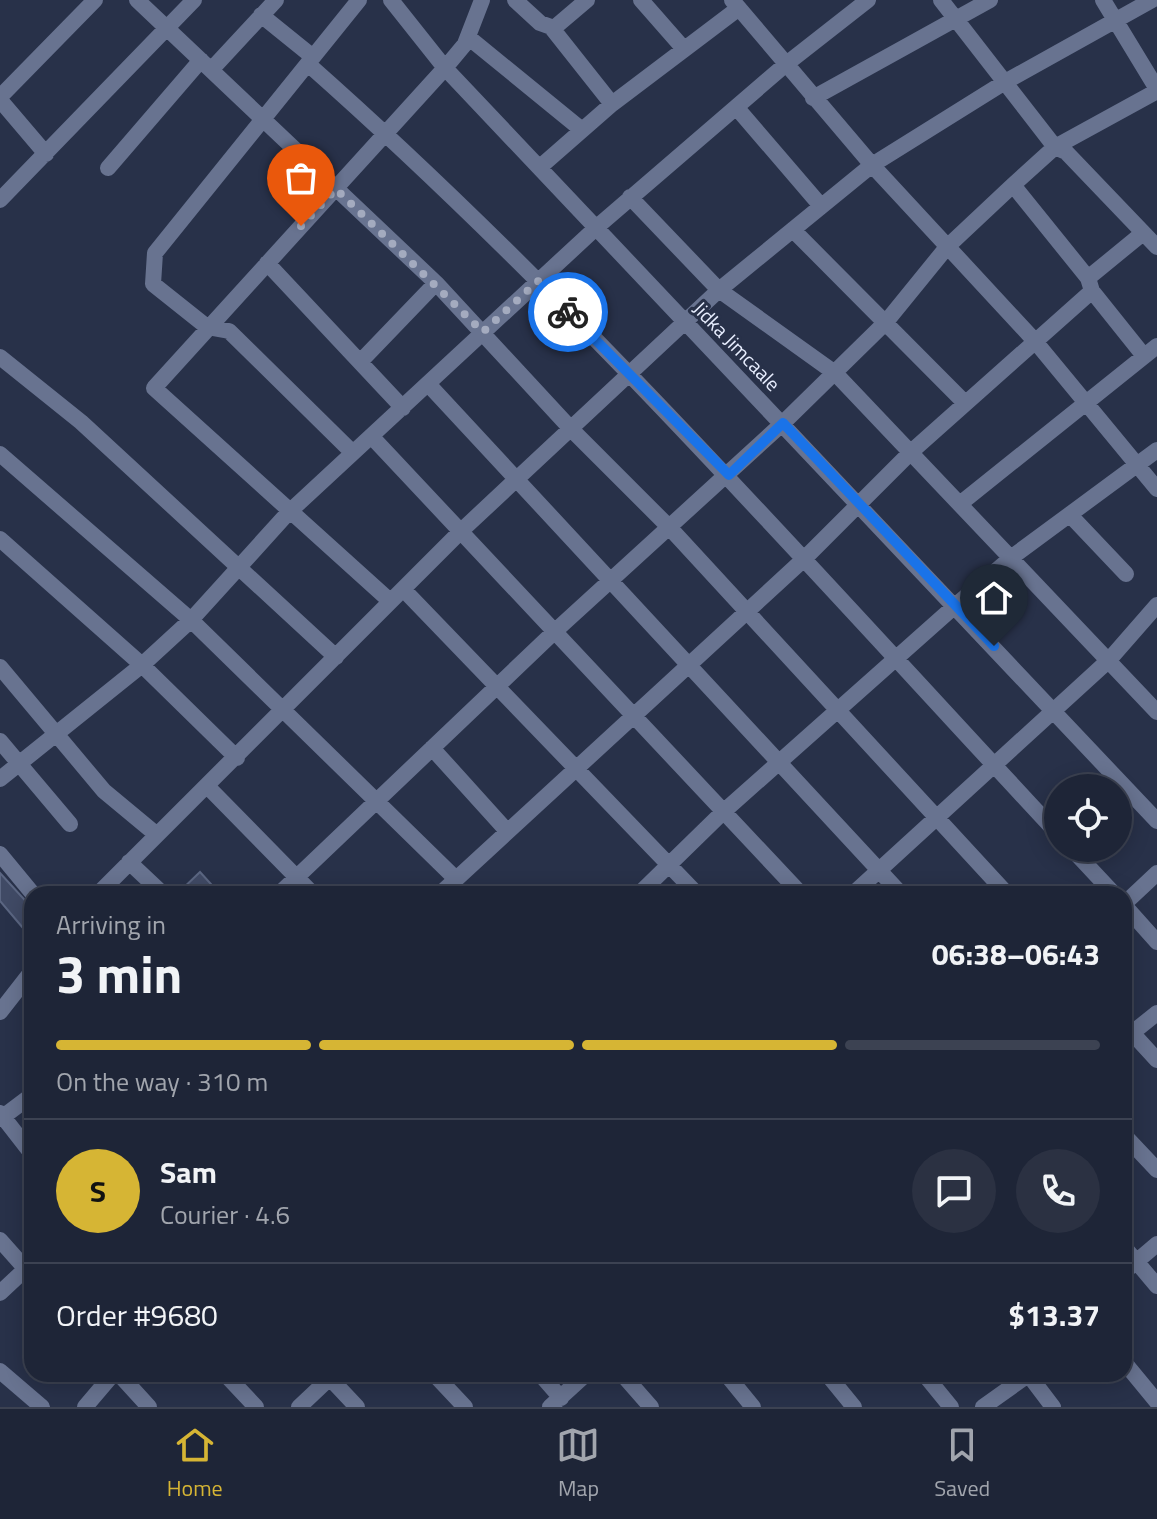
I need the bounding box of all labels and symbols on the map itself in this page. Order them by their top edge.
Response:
pin [267,144,335,226]
courier [528,272,608,352]
street label: Jidka Jimcaale [686,294,788,398]
pin [960,564,1028,646]

